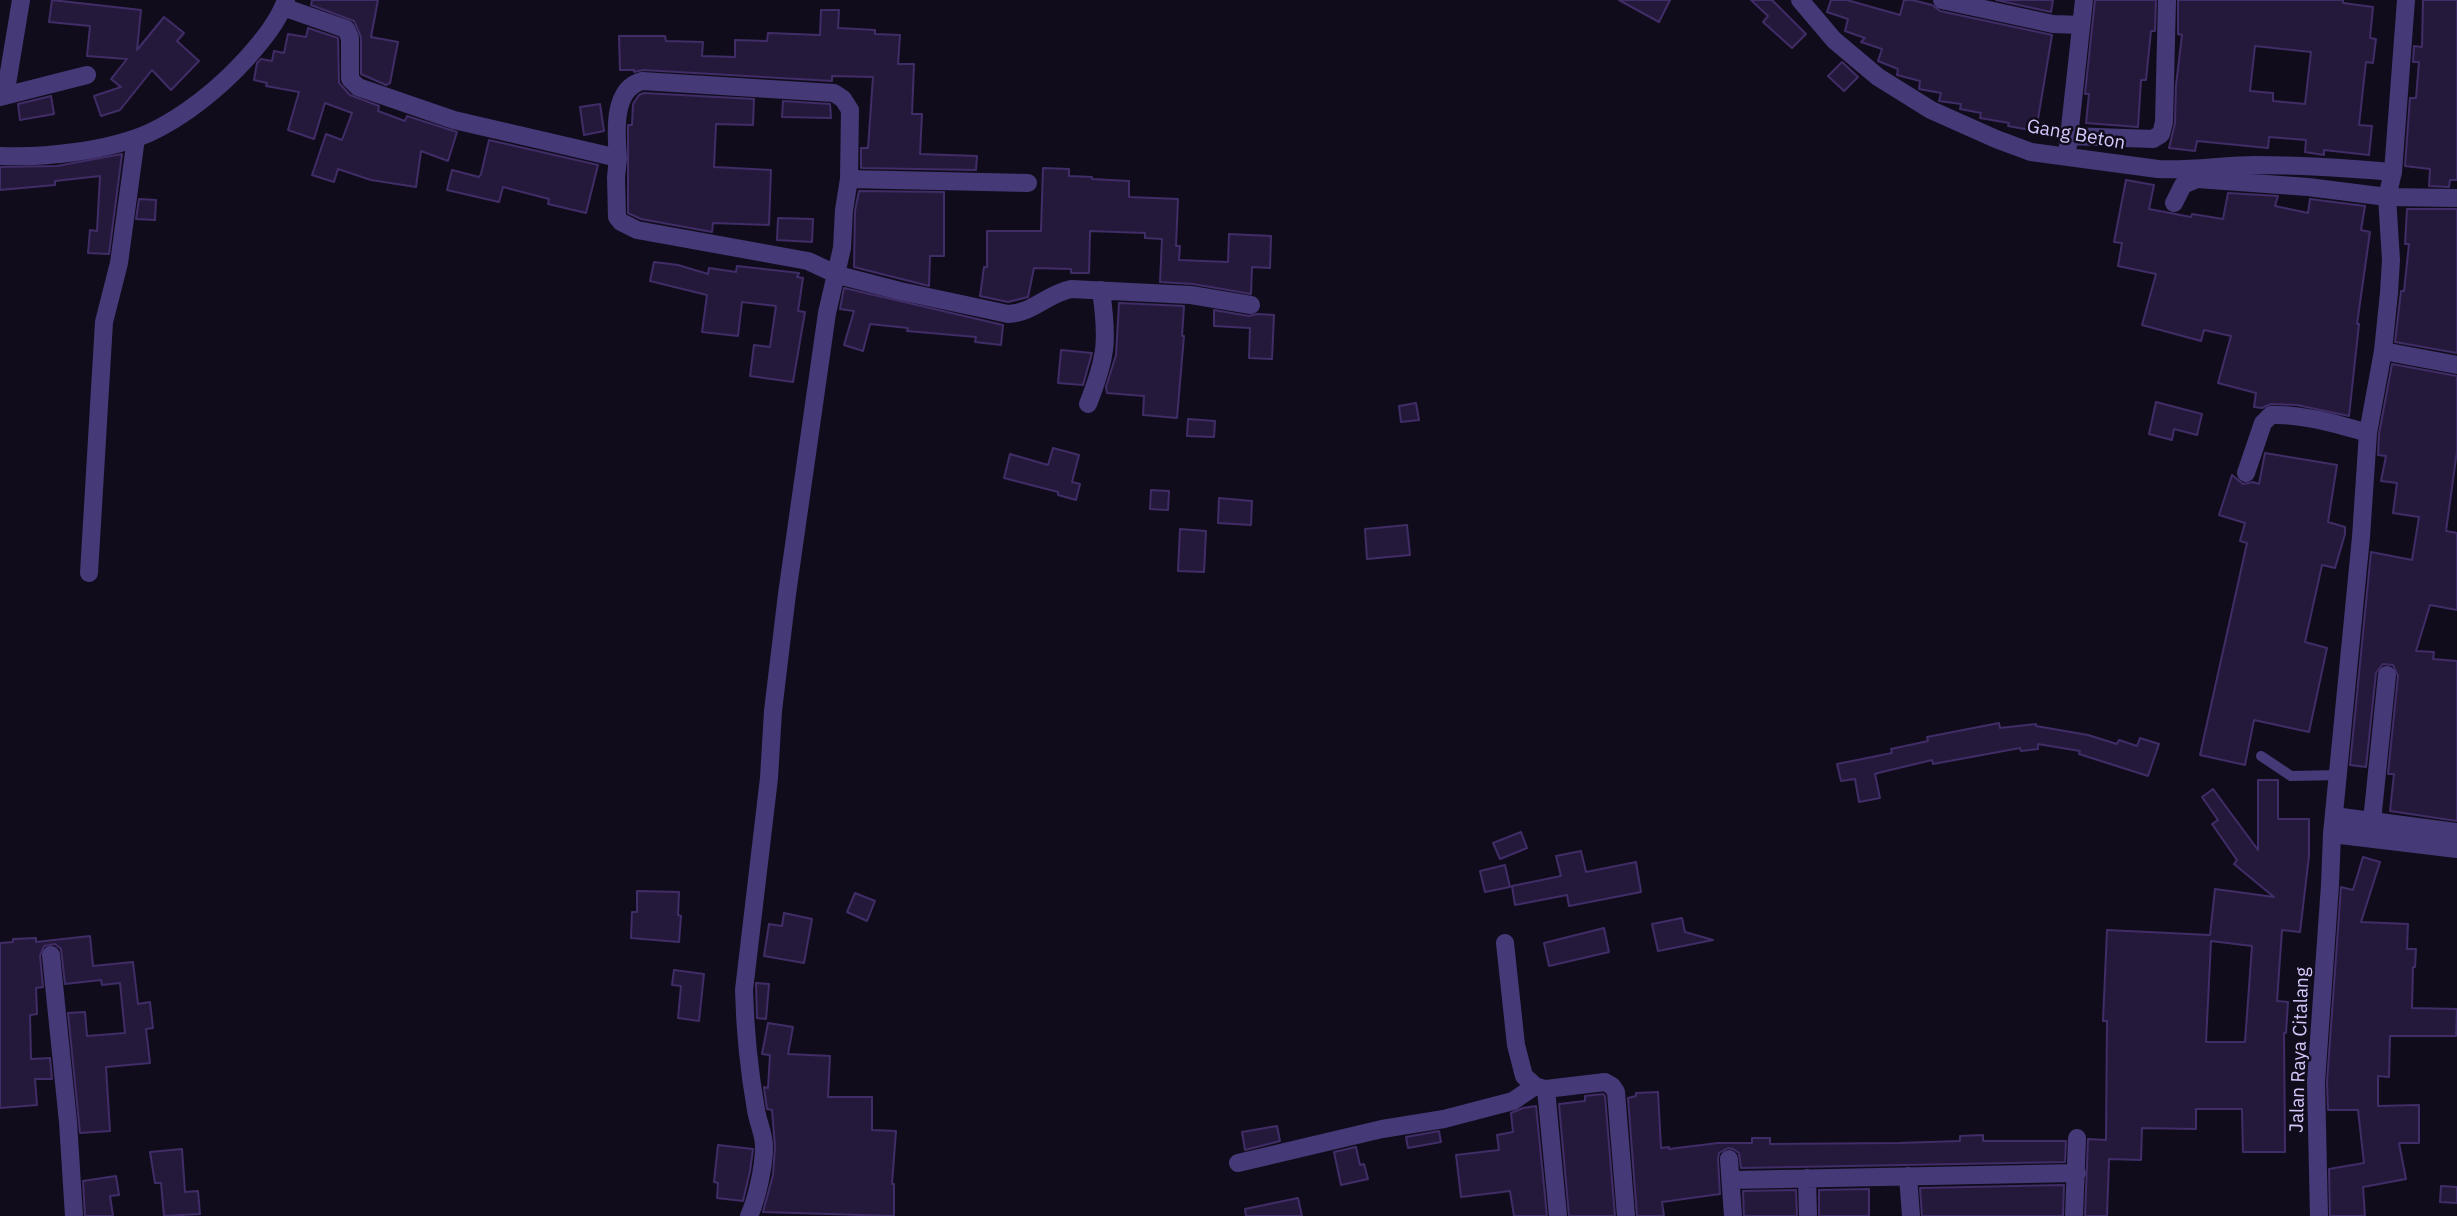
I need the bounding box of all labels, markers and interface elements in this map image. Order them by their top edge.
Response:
street label: Gang Beton [2025,115,2127,155]
street label: Jalan Raya Citalang [2286,967,2314,1133]

